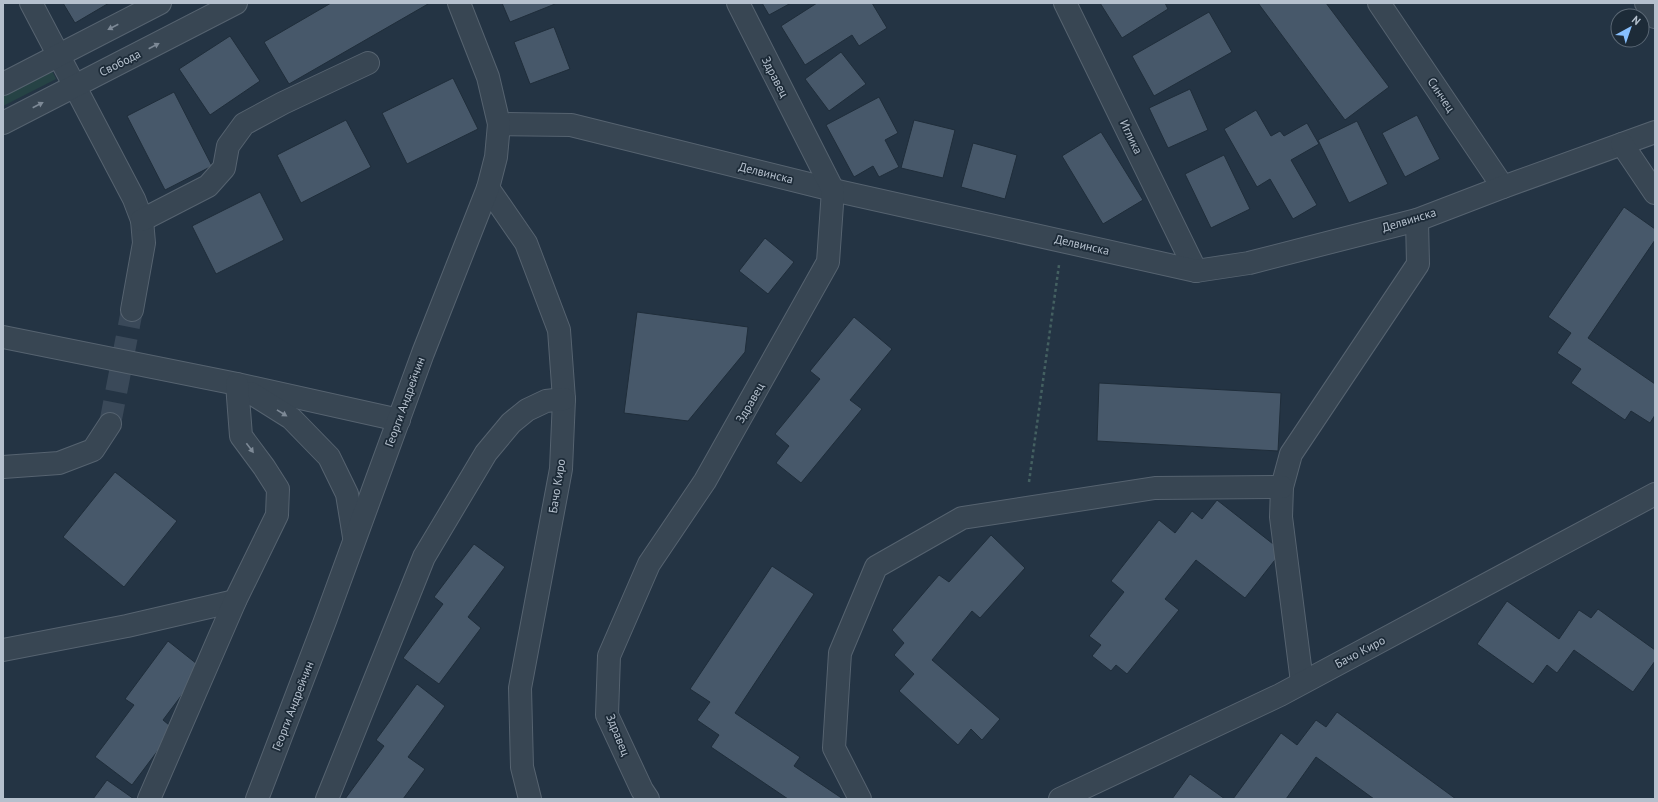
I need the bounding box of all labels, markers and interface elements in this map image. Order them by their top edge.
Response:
north arrow [1610,8,1650,48]
text: N [1629,13,1644,28]
one-way arrow [107,24,119,30]
one-way arrow [148,43,159,49]
street label: Свобода [97,46,143,79]
street label: Здравец [759,54,792,100]
street label: Синчец [1424,75,1459,115]
one-way arrow [32,102,44,108]
street label: Иглика [1117,117,1146,157]
street label: Делвинска [737,158,795,187]
street label: Делвинска [1380,204,1438,235]
street label: Делвинска [1053,231,1111,258]
street label: Георги Андрейчин [381,355,428,449]
street label: Здравец [732,380,767,426]
one-way arrow [276,409,288,416]
one-way arrow [246,443,254,453]
street label: Бачо Киро [545,458,568,514]
street label: Бачо Киро [1332,632,1388,671]
street label: Георги Андрейчин [269,659,317,753]
street label: Здравец [603,712,634,758]

